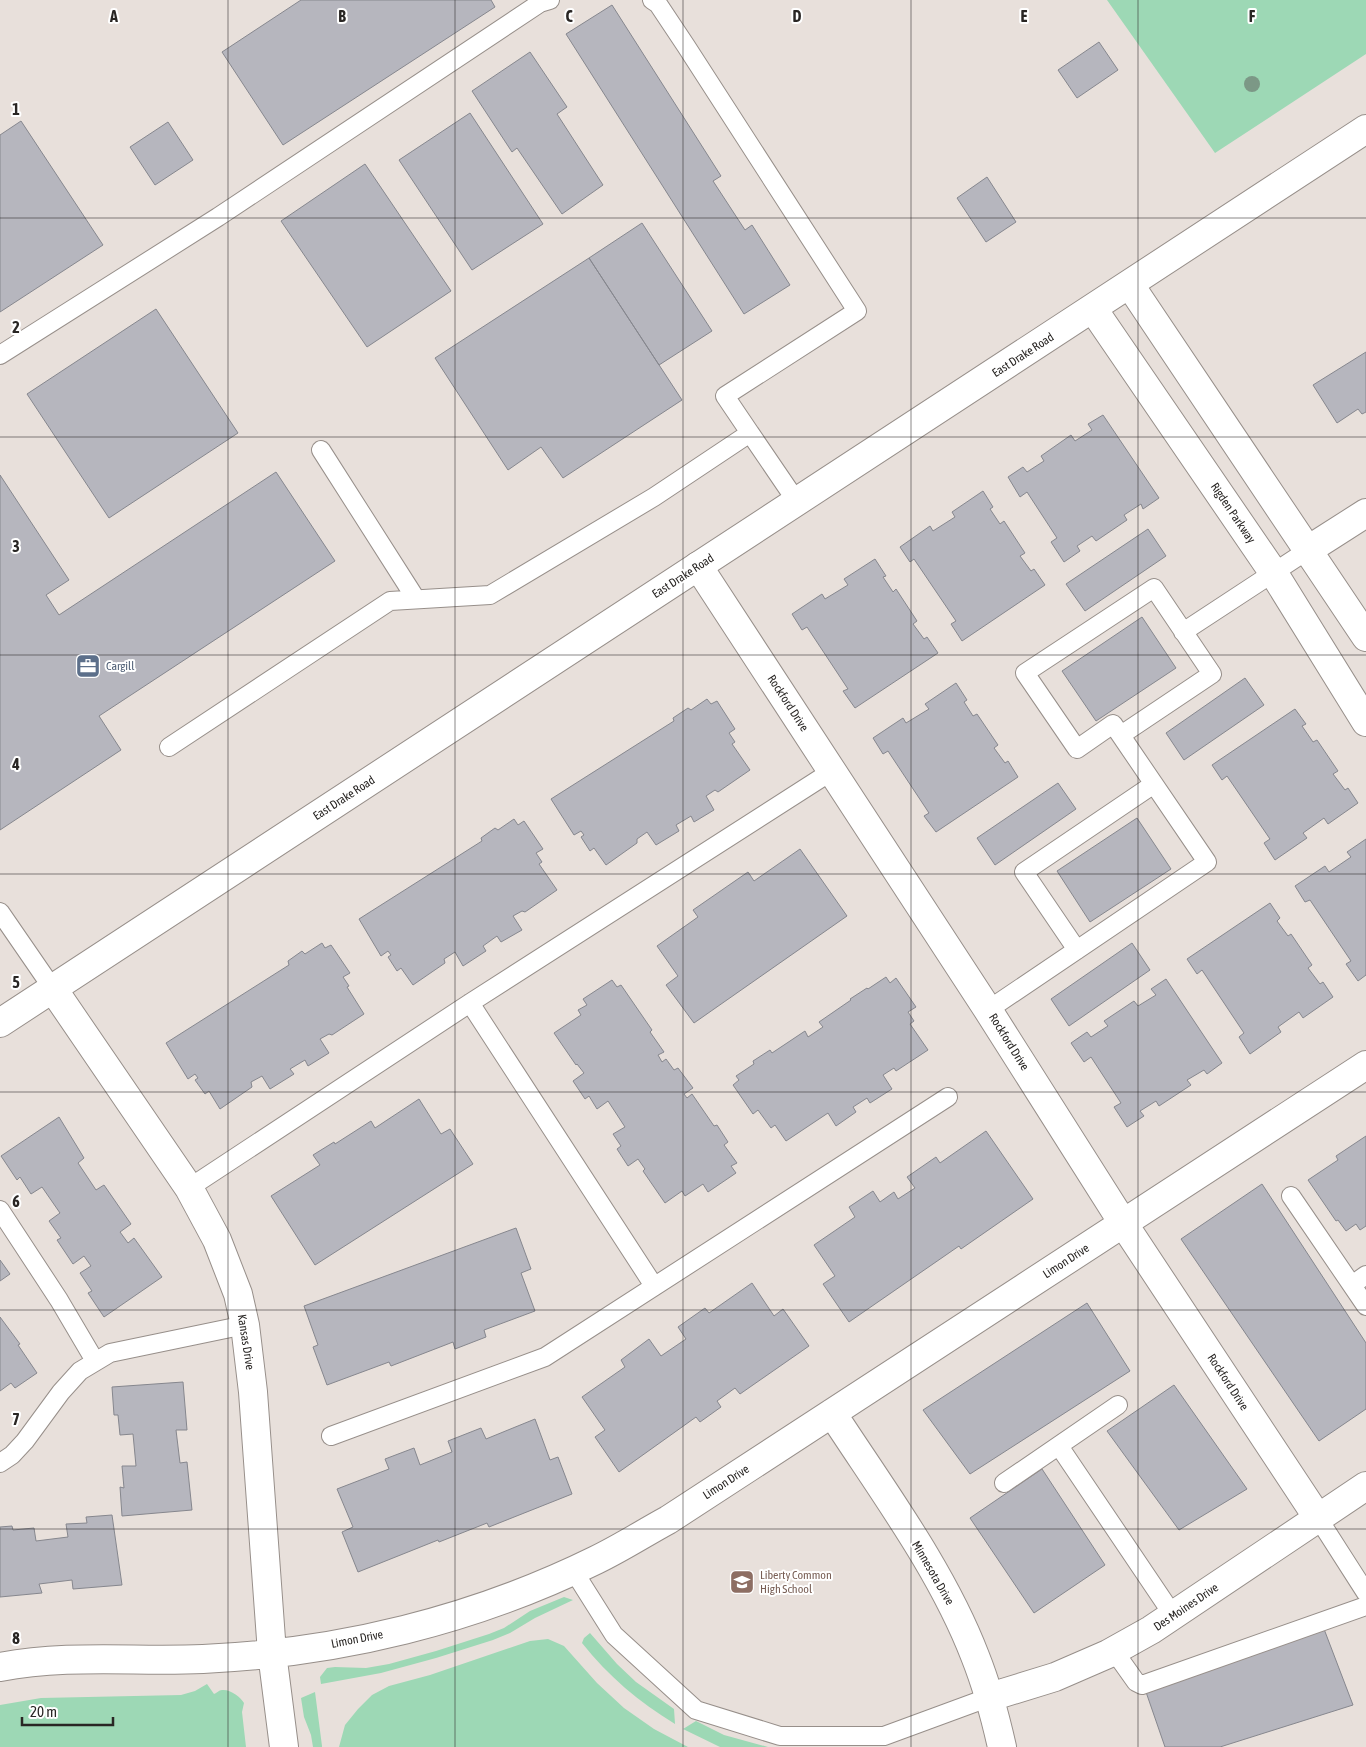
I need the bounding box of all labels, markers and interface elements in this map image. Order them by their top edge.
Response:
text: A [109,7,118,25]
text: B [338,7,346,25]
text: C [565,7,573,25]
text: D [793,7,802,25]
text: E [1021,7,1028,25]
text: F [1249,7,1256,25]
text: 1 [12,100,20,118]
text: 2 [12,318,20,336]
street label: East Drake Road [990,330,1056,380]
street label: Rigden Parkway [1208,480,1258,546]
text: 3 [12,537,20,555]
street label: East Drake Road [650,551,716,601]
office icon: Cargill [75,653,101,679]
place label: Cargill [106,659,135,673]
street label: Rockford Drive [765,672,811,734]
text: 4 [11,755,20,773]
street label: East Drake Road [311,773,377,823]
text: 5 [12,973,20,991]
street label: Rockford Drive [986,1011,1032,1073]
text: 6 [12,1192,20,1210]
street label: Limon Drive [1040,1241,1092,1281]
street label: Kansas Drive [235,1313,257,1371]
street label: Rockford Drive [1205,1351,1251,1413]
text: 7 [12,1410,20,1428]
street label: Limon Drive [700,1462,752,1502]
street label: Minnesota Drive [909,1538,957,1608]
place label: Liberty Common High School [760,1568,832,1596]
school or university icon: Liberty Common High School [729,1569,755,1595]
street label: Des Moines Drive [1151,1580,1221,1634]
street label: Limon Drive [330,1627,384,1651]
text: 8 [12,1629,20,1647]
scale bar [22,1694,114,1726]
text: 20 m [30,1703,57,1720]

